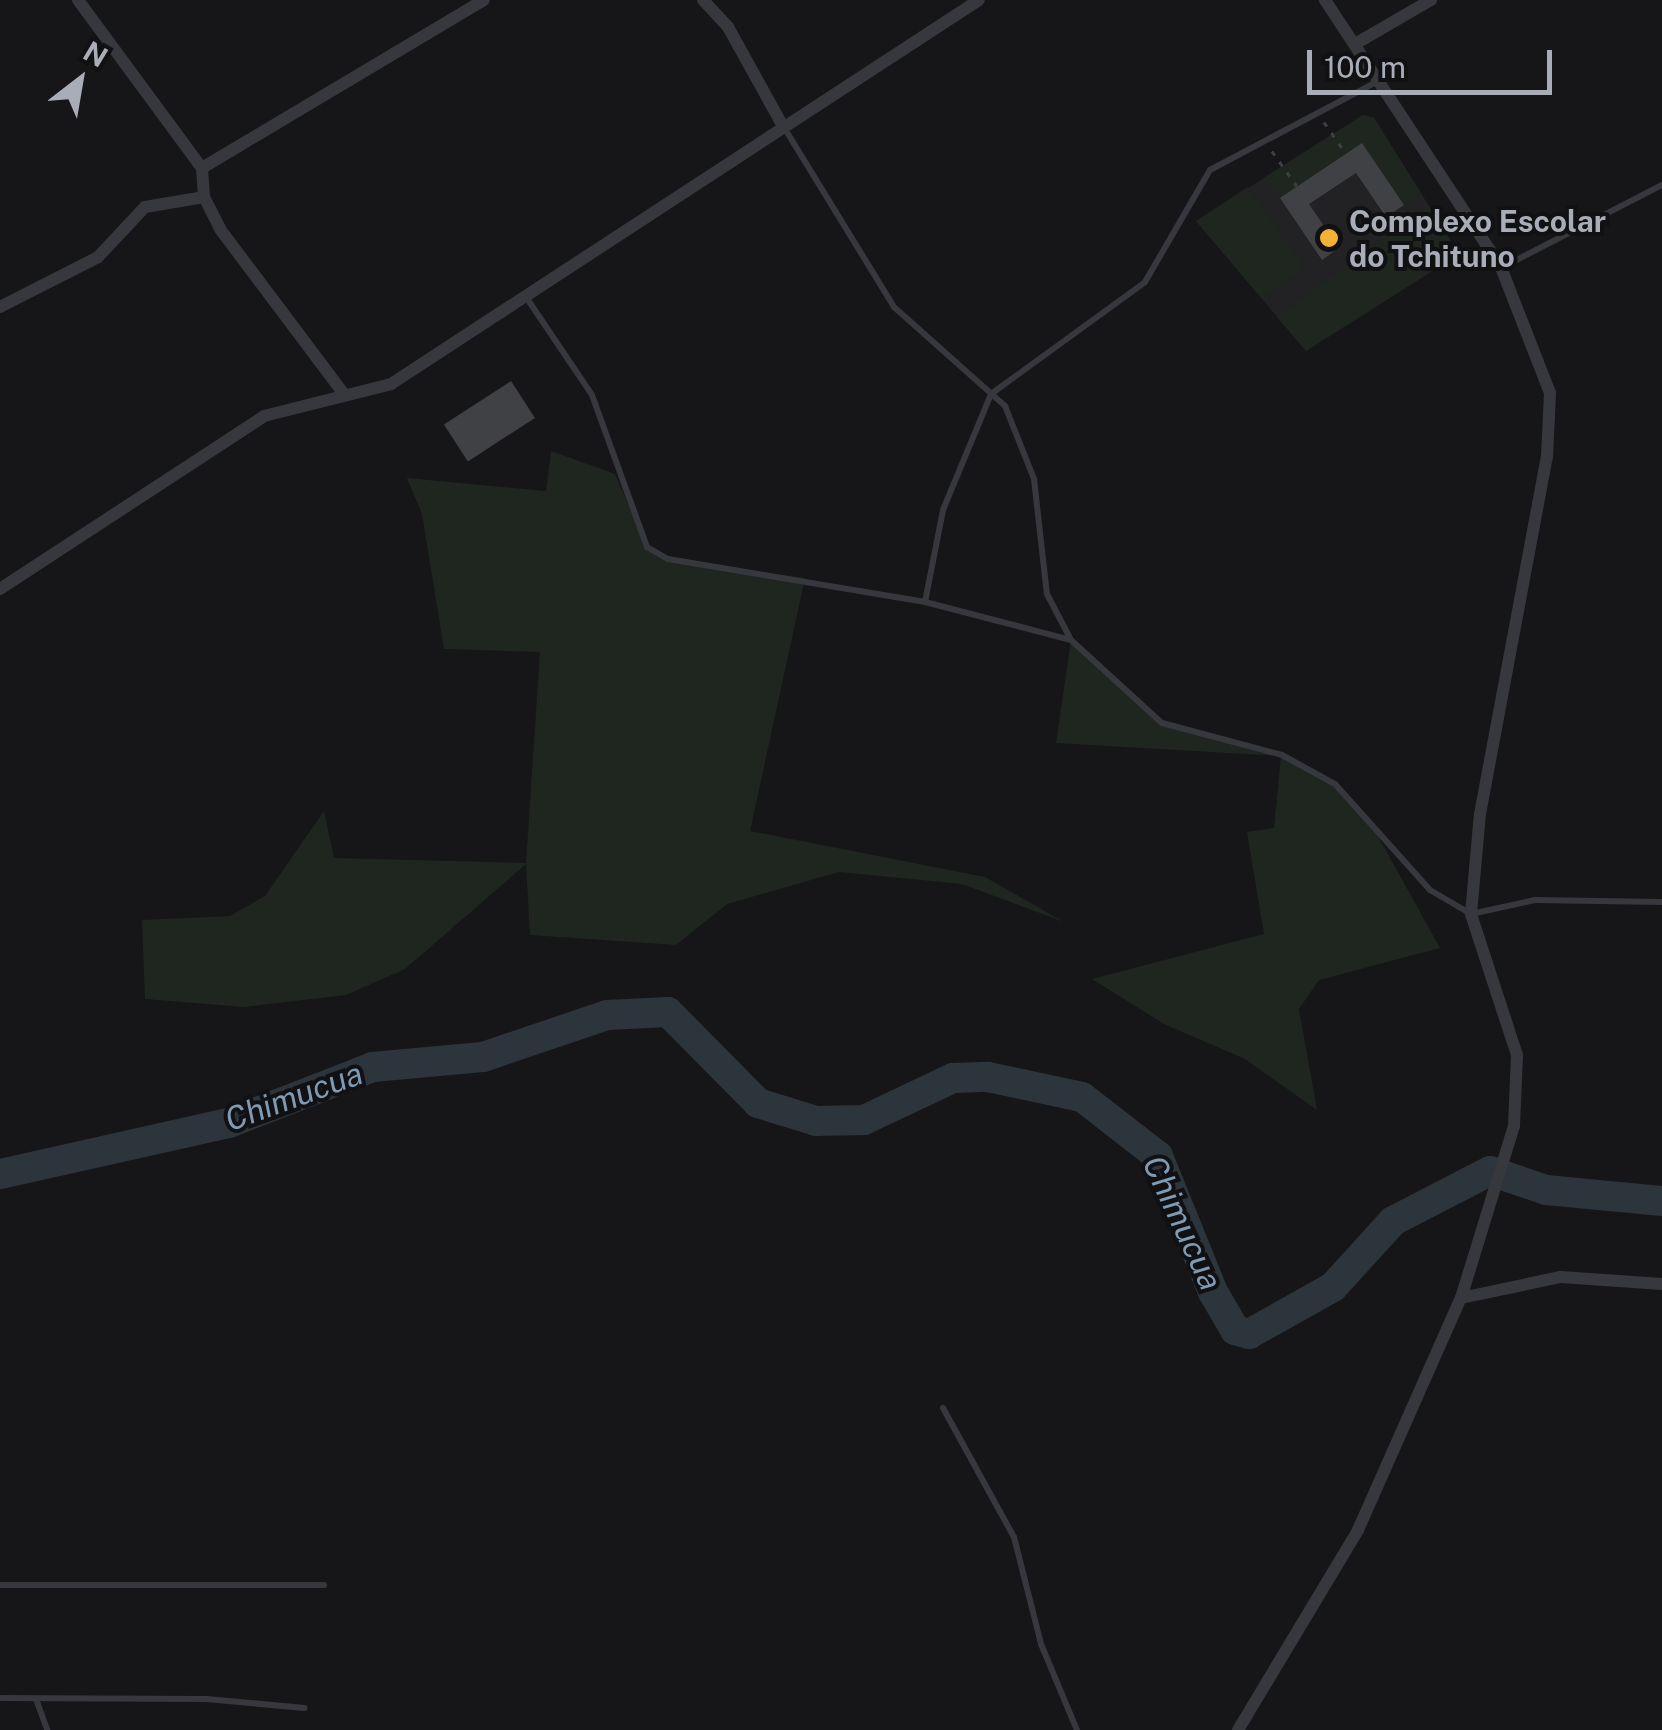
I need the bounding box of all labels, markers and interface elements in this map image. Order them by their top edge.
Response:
north arrow [30,30,130,130]
scale bar [1312,30,1557,92]
text: N [78,34,114,74]
text: 100 m [1324,49,1406,85]
place label: Complexo Escolar do Tchituno [1349,203,1606,274]
marker: Complexo Escolar do Tchituno [1318,227,1340,249]
water label: Chimucua [220,1054,368,1140]
water label: Chimucua [1134,1150,1230,1296]

